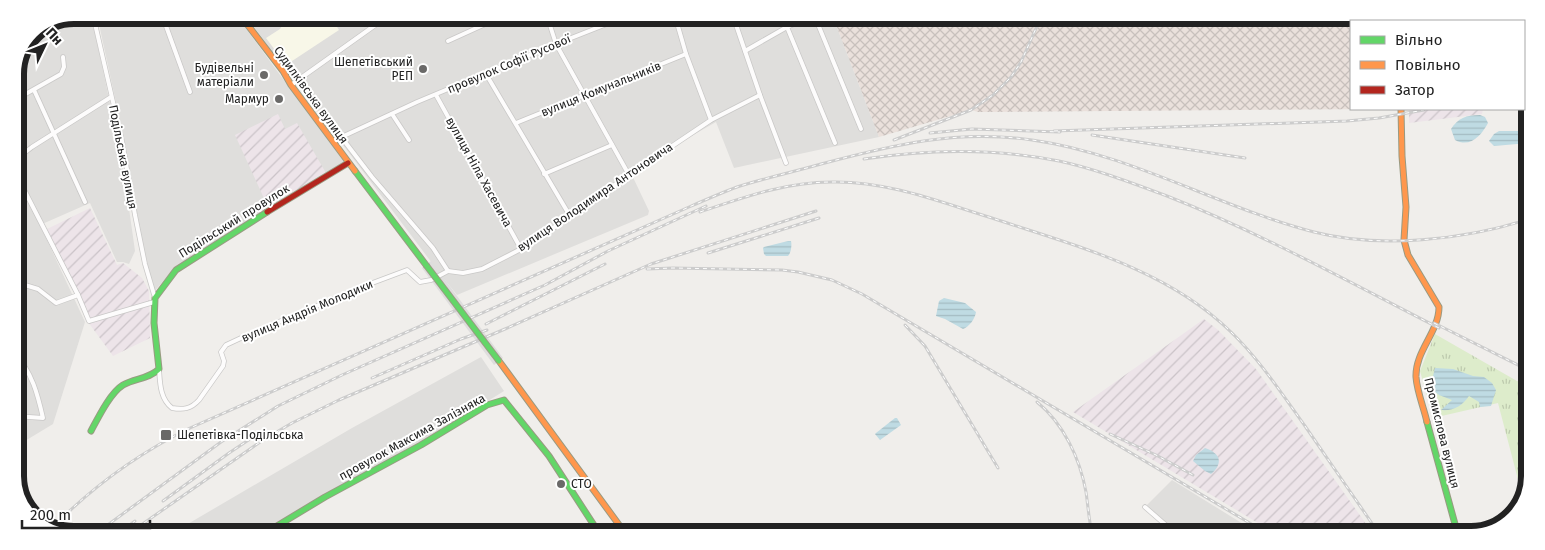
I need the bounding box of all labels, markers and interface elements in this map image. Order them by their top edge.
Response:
north arrow [20,20,70,70]
legend [1350,20,1525,110]
text: Пн [42,24,66,49]
street label: провулок Софії Русової [445,31,573,96]
text: Вільно [1395,31,1442,49]
street label: Судилківська вулиця [271,44,351,146]
place label: Шепетівський РЕП [334,55,413,83]
text: Повільно [1395,56,1461,74]
street label: вулиця Комунальників [539,58,663,120]
place label: Будівельні матеріали [195,61,254,89]
marker: Шепетівський РЕП [417,63,429,75]
marker: Будівельні матеріали [258,69,270,81]
text: Затор [1395,81,1435,99]
place label: Мармур [225,92,269,106]
marker: Мармур [273,93,285,105]
street label: Подільська вулиця [106,104,140,210]
street label: вулиця Ніла Хасевича [443,115,515,229]
street label: вулиця Володимира Антоновича [515,140,675,254]
street label: Подільський провулок [176,181,292,261]
street label: вулиця Андрія Молодики [239,277,375,345]
street label: Промислова вулиця [1421,376,1463,490]
street label: провулок Максима Залізняка [336,391,488,483]
marker: Шепетівка-Подільська [159,428,173,442]
place label: Шепетівка-Подільська [177,428,304,442]
place label: СТО [571,477,592,491]
marker: СТО [555,478,567,490]
scale bar [22,498,150,530]
text: 200 m [30,506,71,524]

